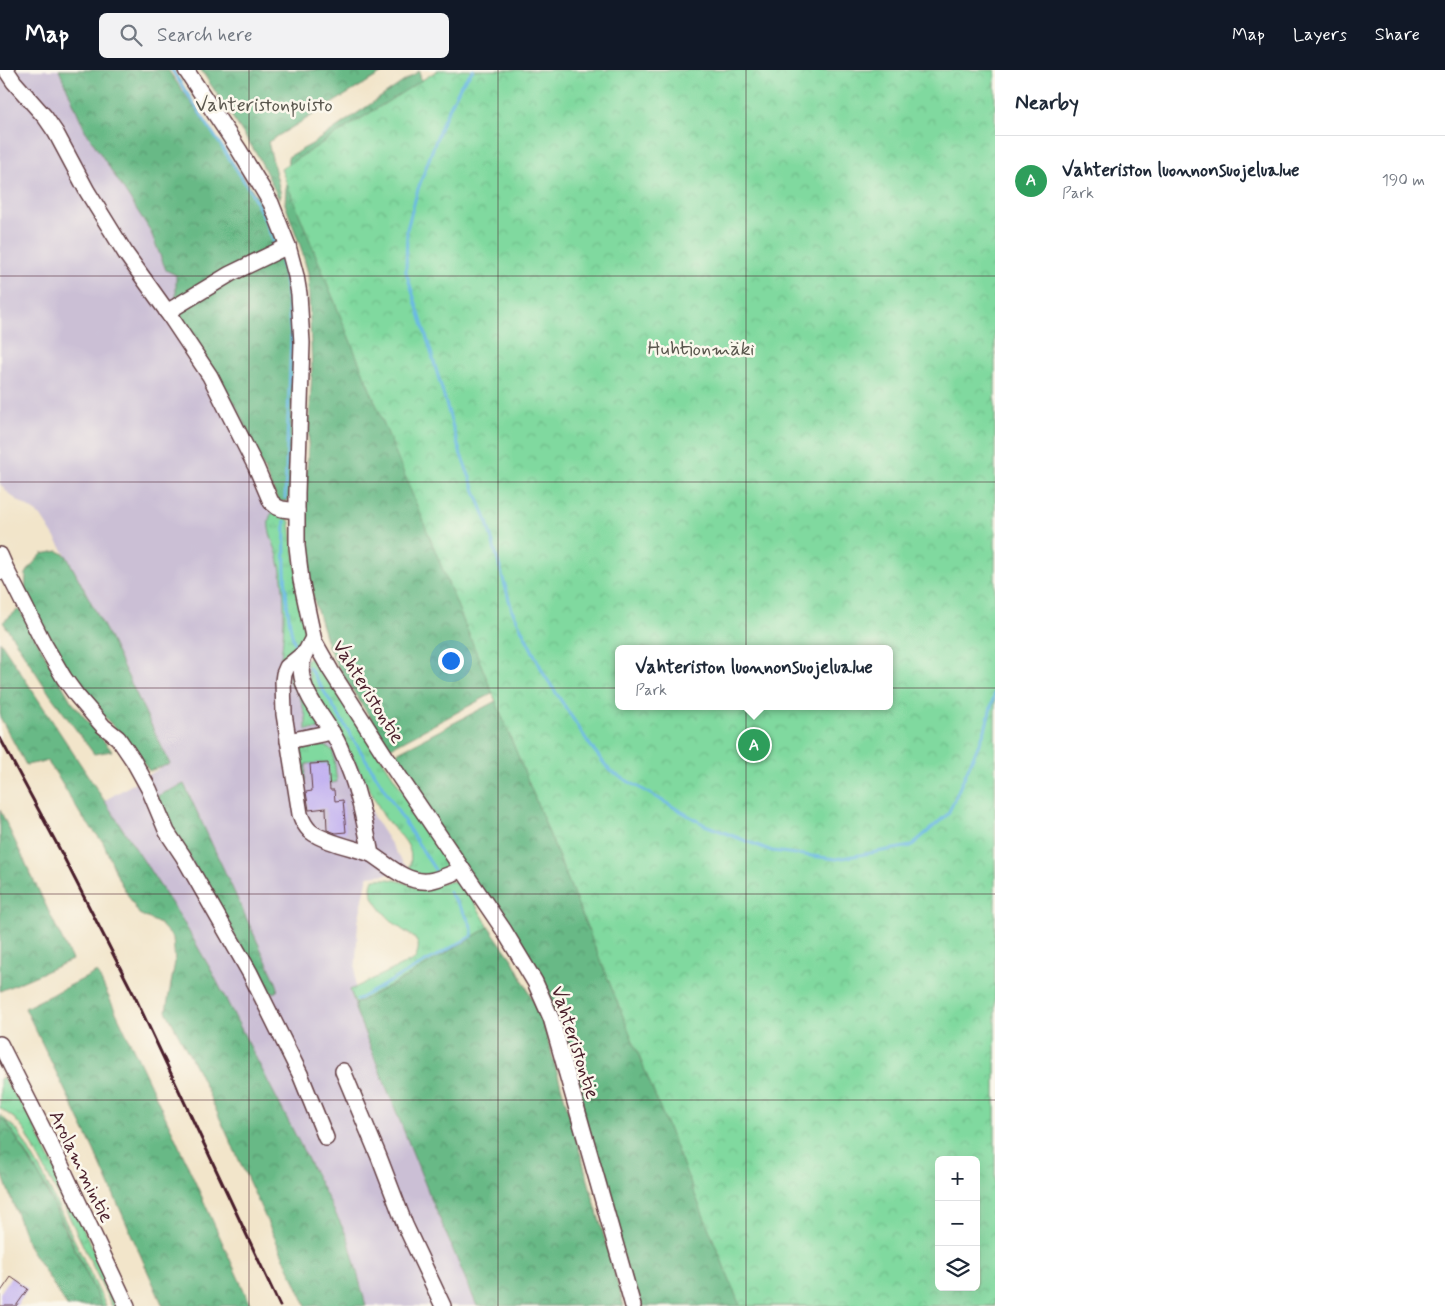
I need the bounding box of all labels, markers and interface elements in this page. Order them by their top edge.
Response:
search box [99,13,449,58]
text: Map [25,20,69,51]
icon: search [117,21,145,49]
text: Search here [157,23,253,48]
text: Map [1232,23,1265,47]
text: Layers [1293,23,1347,47]
text: Share [1375,23,1420,47]
text: Nearby [1015,89,1079,117]
park label: Vahteristonpuisto [195,92,333,119]
text: Vahteriston luonnonsuojelualue [1062,158,1300,183]
text: A [1026,170,1036,191]
text: 190 m [1382,170,1425,191]
text: Park [1062,183,1094,204]
park label: Huhtionmäki [647,336,755,363]
street label: Vahteristontie [325,635,410,749]
popup [615,645,893,710]
your location [438,648,464,674]
text: Vahteriston luonnonsuojelualue [635,655,873,680]
text: Park [635,680,667,701]
pin: A [738,726,770,764]
street label: Vahteristontie [544,982,606,1103]
street label: Arolammintie [42,1106,120,1228]
map controls [935,1156,980,1291]
button: + [935,1156,980,1201]
button: − [935,1201,980,1246]
button: layers [935,1246,980,1291]

